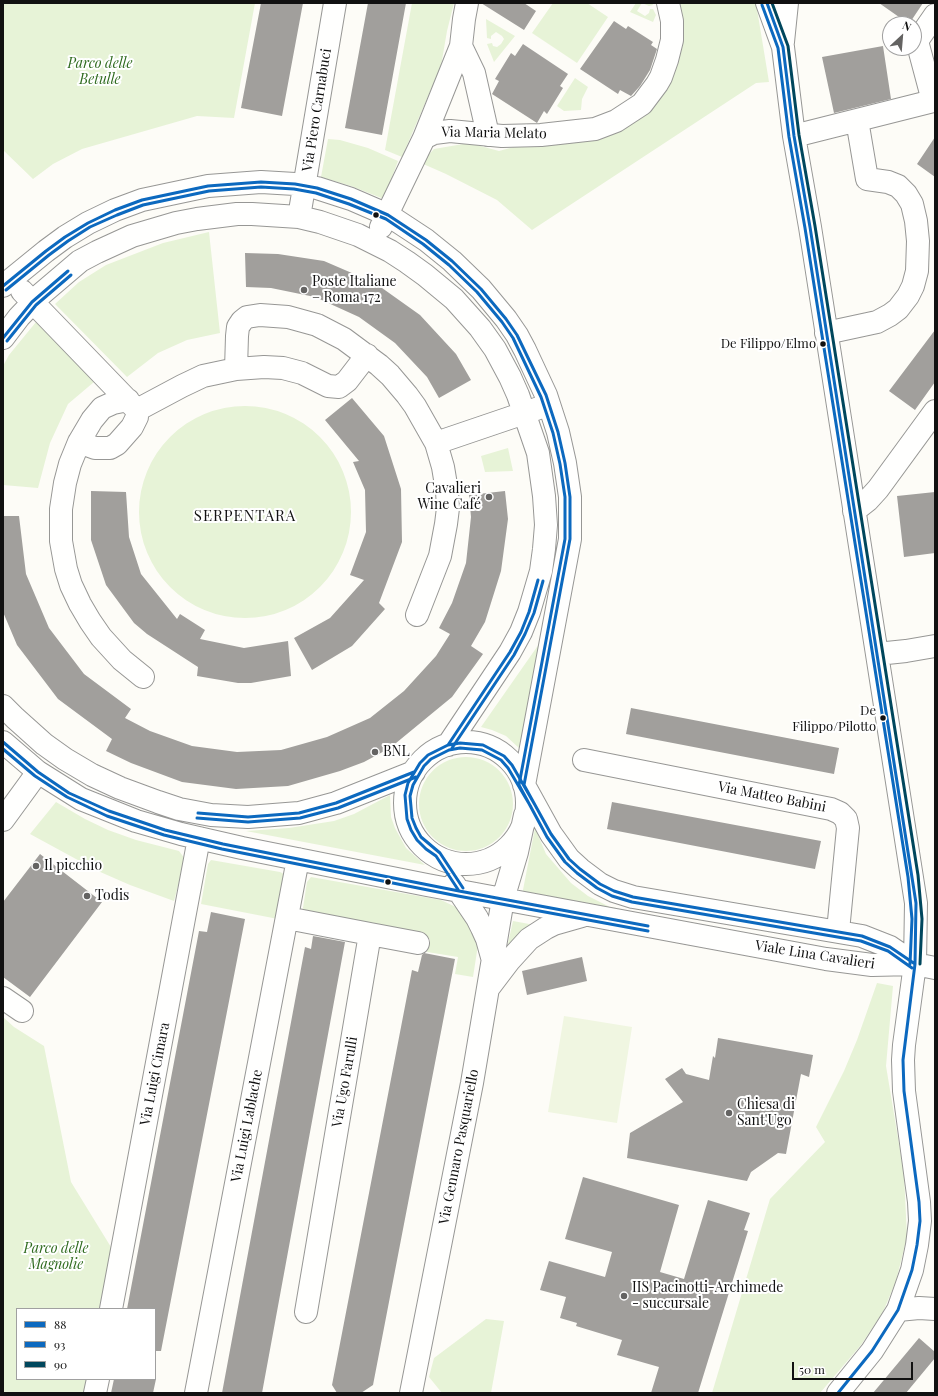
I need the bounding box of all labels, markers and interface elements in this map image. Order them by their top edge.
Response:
north arrow [882,16,922,56]
text: N [900,17,914,34]
street label: Via Piero Carnabuci [299,47,335,173]
park label: Parco delle Betulle [68,56,132,88]
street label: Via Maria Melato [441,124,547,142]
unlabelled marker [371,210,381,220]
place label: Poste Italiane – Roma 172 [312,274,397,306]
marker: Poste Italiane – Roma 172 [299,285,309,295]
place label: De Filippo/Elmo [721,336,816,352]
marker: De Filippo/Elmo [818,339,828,349]
place label: Cavalieri Wine Café [418,481,481,514]
marker: Cavalieri Wine Café [484,492,494,502]
district label: SERPENTARA [194,507,296,525]
place label: De Filippo/Pilotto [792,703,876,734]
marker: De Filippo/Pilotto [878,713,888,723]
place label: BNL [383,744,410,760]
marker: BNL [370,747,380,757]
street label: Via Matteo Babini [716,778,828,816]
place label: Il picchio [44,858,102,874]
marker: Il picchio [31,861,41,871]
unlabelled marker [383,877,393,887]
place label: Todis [95,888,129,904]
marker: Todis [82,891,92,901]
street label: Viale Lina Cavalieri [754,937,876,973]
street label: Via Luigi Cimara [137,1021,173,1127]
street label: Via Ugo Farulli [329,1035,361,1129]
street label: Via Luigi Lablache [228,1068,266,1184]
street label: Via Gennaro Pasquariello [436,1068,482,1226]
place label: Chiesa di Sant'Ugo [737,1097,795,1130]
marker: Chiesa di Sant'Ugo [724,1108,734,1118]
park label: Parco delle Magnolie [24,1241,88,1274]
place label: IIS Pacinotti-Archimede - succursale [632,1280,783,1312]
marker: IIS Pacinotti-Archimede - succursale [619,1291,629,1301]
legend [16,1308,156,1380]
text: 88 [54,1316,66,1332]
text: 93 [54,1336,66,1352]
scale bar [794,1354,915,1380]
text: 90 [54,1356,67,1372]
text: 50 m [799,1361,825,1377]

